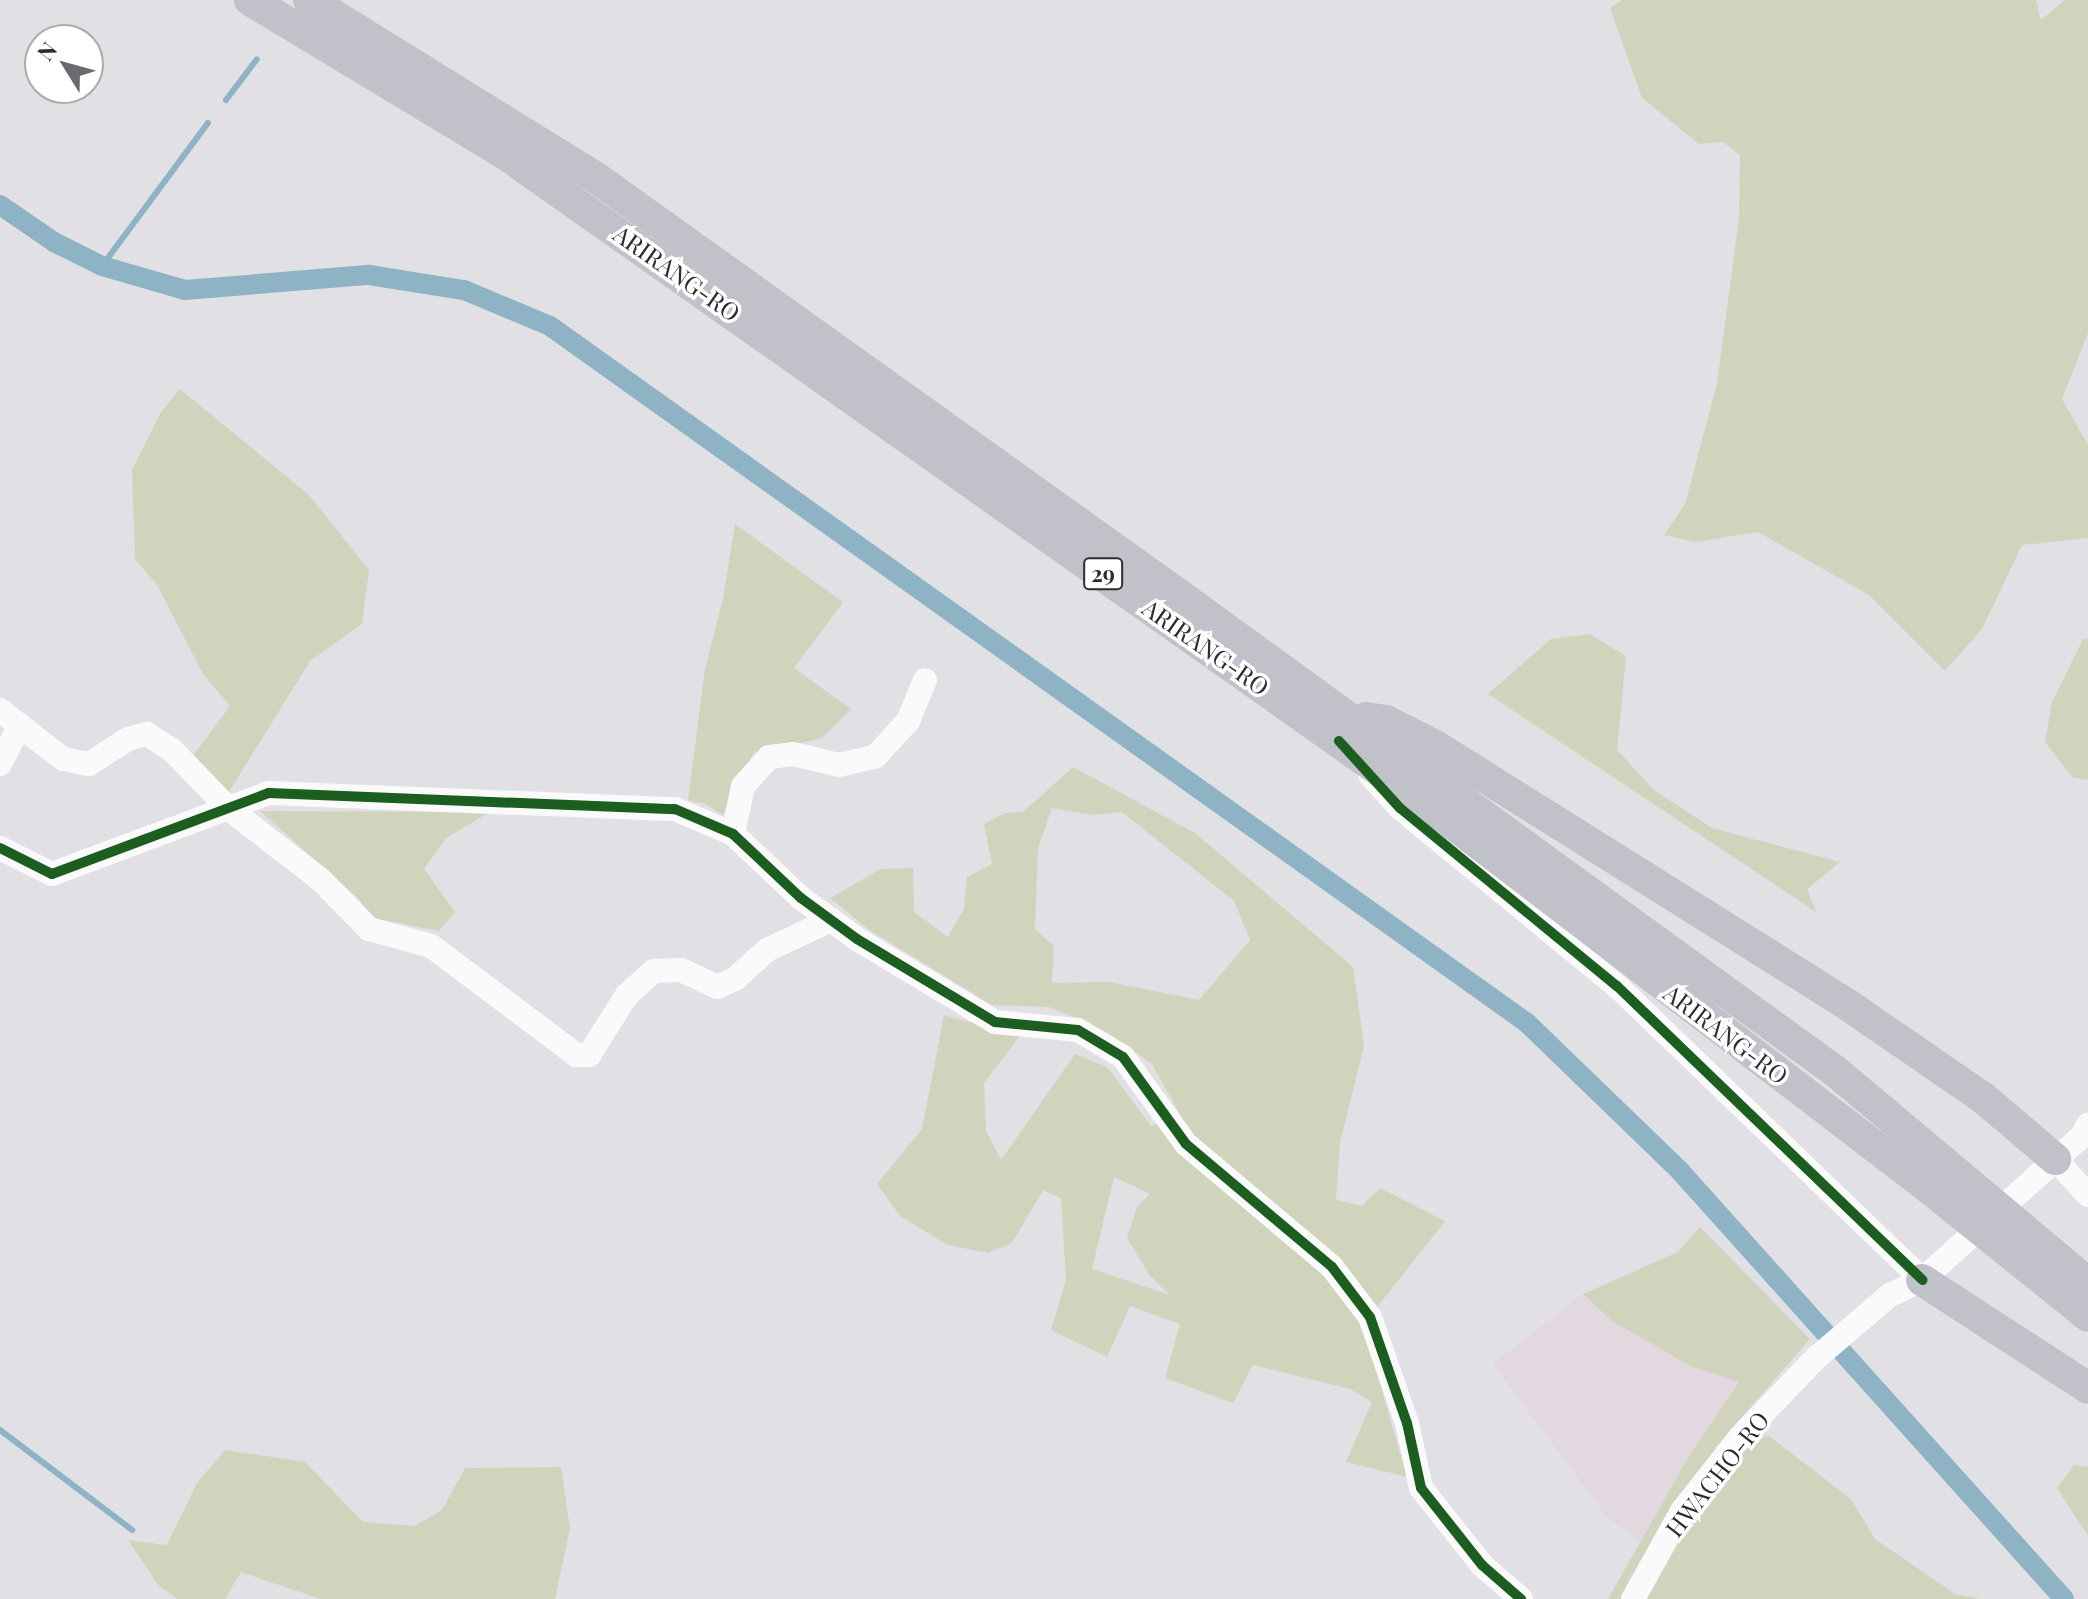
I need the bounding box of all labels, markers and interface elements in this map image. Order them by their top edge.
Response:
north arrow [24,24,104,104]
text: N [30,35,63,66]
street label: ARIRANG-RO [608,219,746,327]
road number: 29 [1083,556,1123,592]
street label: ARIRANG-RO [1137,593,1275,701]
street label: ARIRANG-RO [1658,978,1794,1090]
street label: HWACHO-RO [1659,1406,1775,1542]

